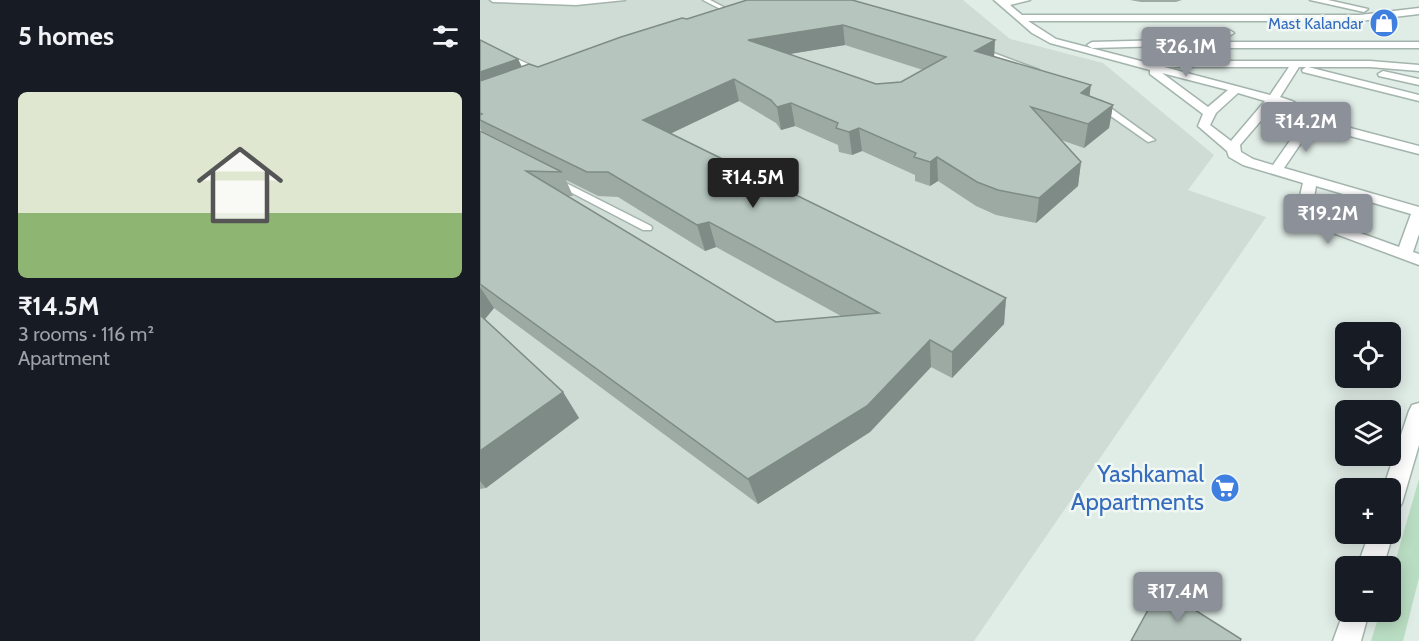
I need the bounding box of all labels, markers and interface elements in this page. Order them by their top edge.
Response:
shop icon: Mast Kalandar [1368,7,1400,39]
place label: Mast Kalandar [1268,14,1364,33]
text: 5 homes [18,20,114,52]
icon: filters [429,20,462,53]
pin: ₹26.1M [1137,27,1235,78]
text: ₹26.1M [1156,34,1216,58]
pin: ₹14.2M [1257,102,1355,153]
text: ₹14.2M [1275,109,1337,133]
icon: home [186,131,294,239]
pin: ₹14.5M [704,158,802,209]
text: ₹14.5M [722,165,784,189]
pin: ₹19.2M [1279,194,1377,245]
text: ₹19.2M [1298,201,1358,225]
text: ₹14.5M [18,290,99,322]
text: 3 rooms · 116 m² [18,322,154,346]
map controls [1335,322,1401,622]
button: locate [1335,322,1401,388]
text: Apartment [18,346,110,370]
button: layers [1335,400,1401,466]
place label: Yashkamal Appartments [1071,459,1204,516]
supermarket icon: Yashkamal Appartments [1209,472,1241,504]
button: + [1335,478,1401,544]
button: − [1335,556,1401,622]
pin: ₹17.4M [1129,572,1227,623]
text: ₹17.4M [1147,579,1209,603]

